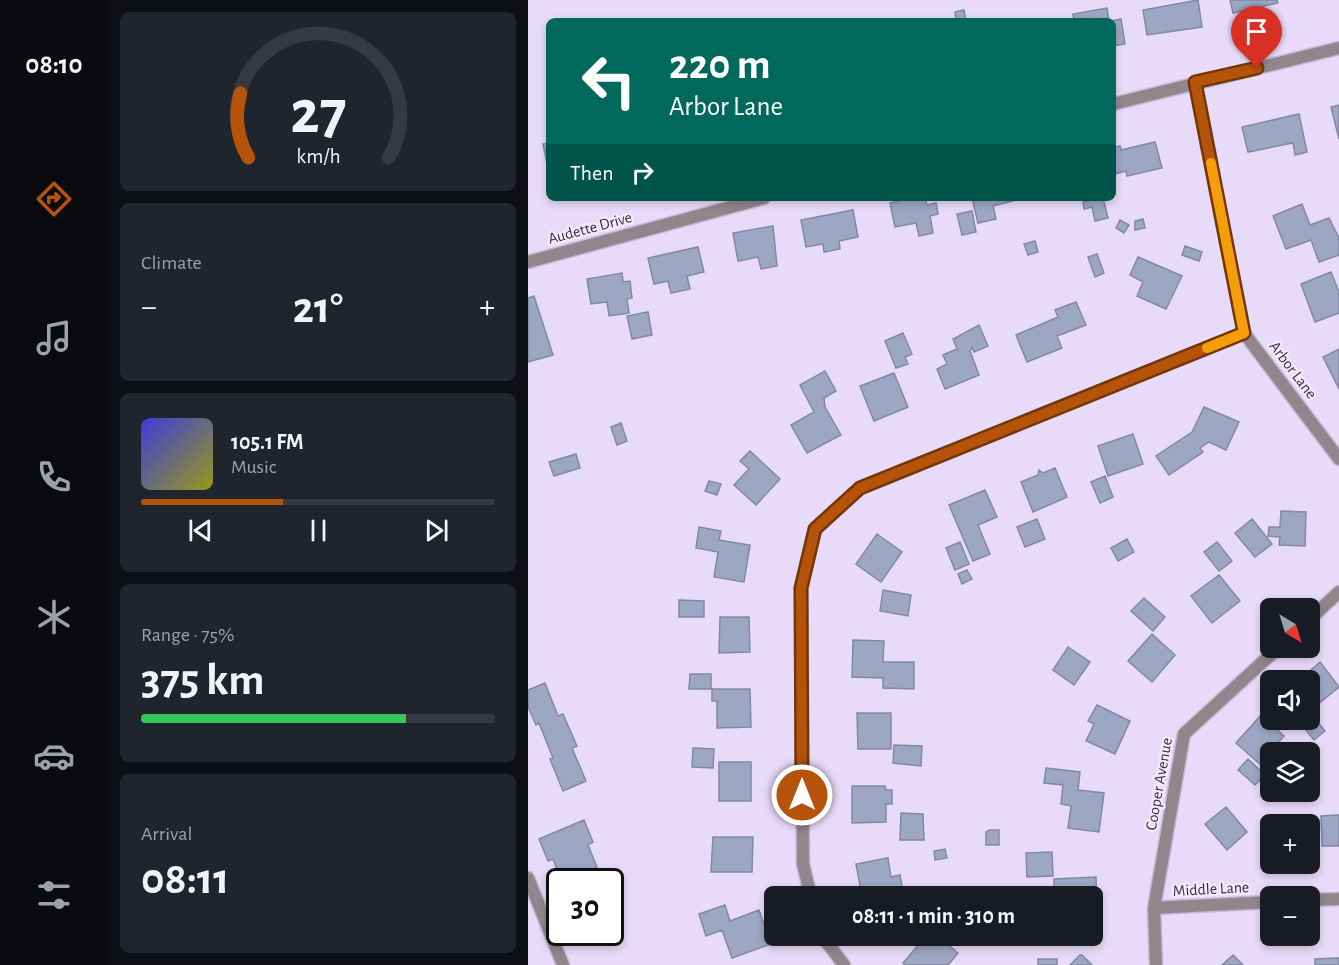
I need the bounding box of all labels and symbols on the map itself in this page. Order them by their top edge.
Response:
pin [1231,6,1282,68]
street label: Audette Drive [546,209,634,247]
street label: Arbor Lane [1266,338,1320,402]
north arrow [1260,598,1320,658]
street label: Cooper Avenue [1143,736,1175,832]
position arrow [770,763,834,827]
speed limit sign: 30 [546,868,624,946]
street label: Middle Lane [1172,879,1250,899]

